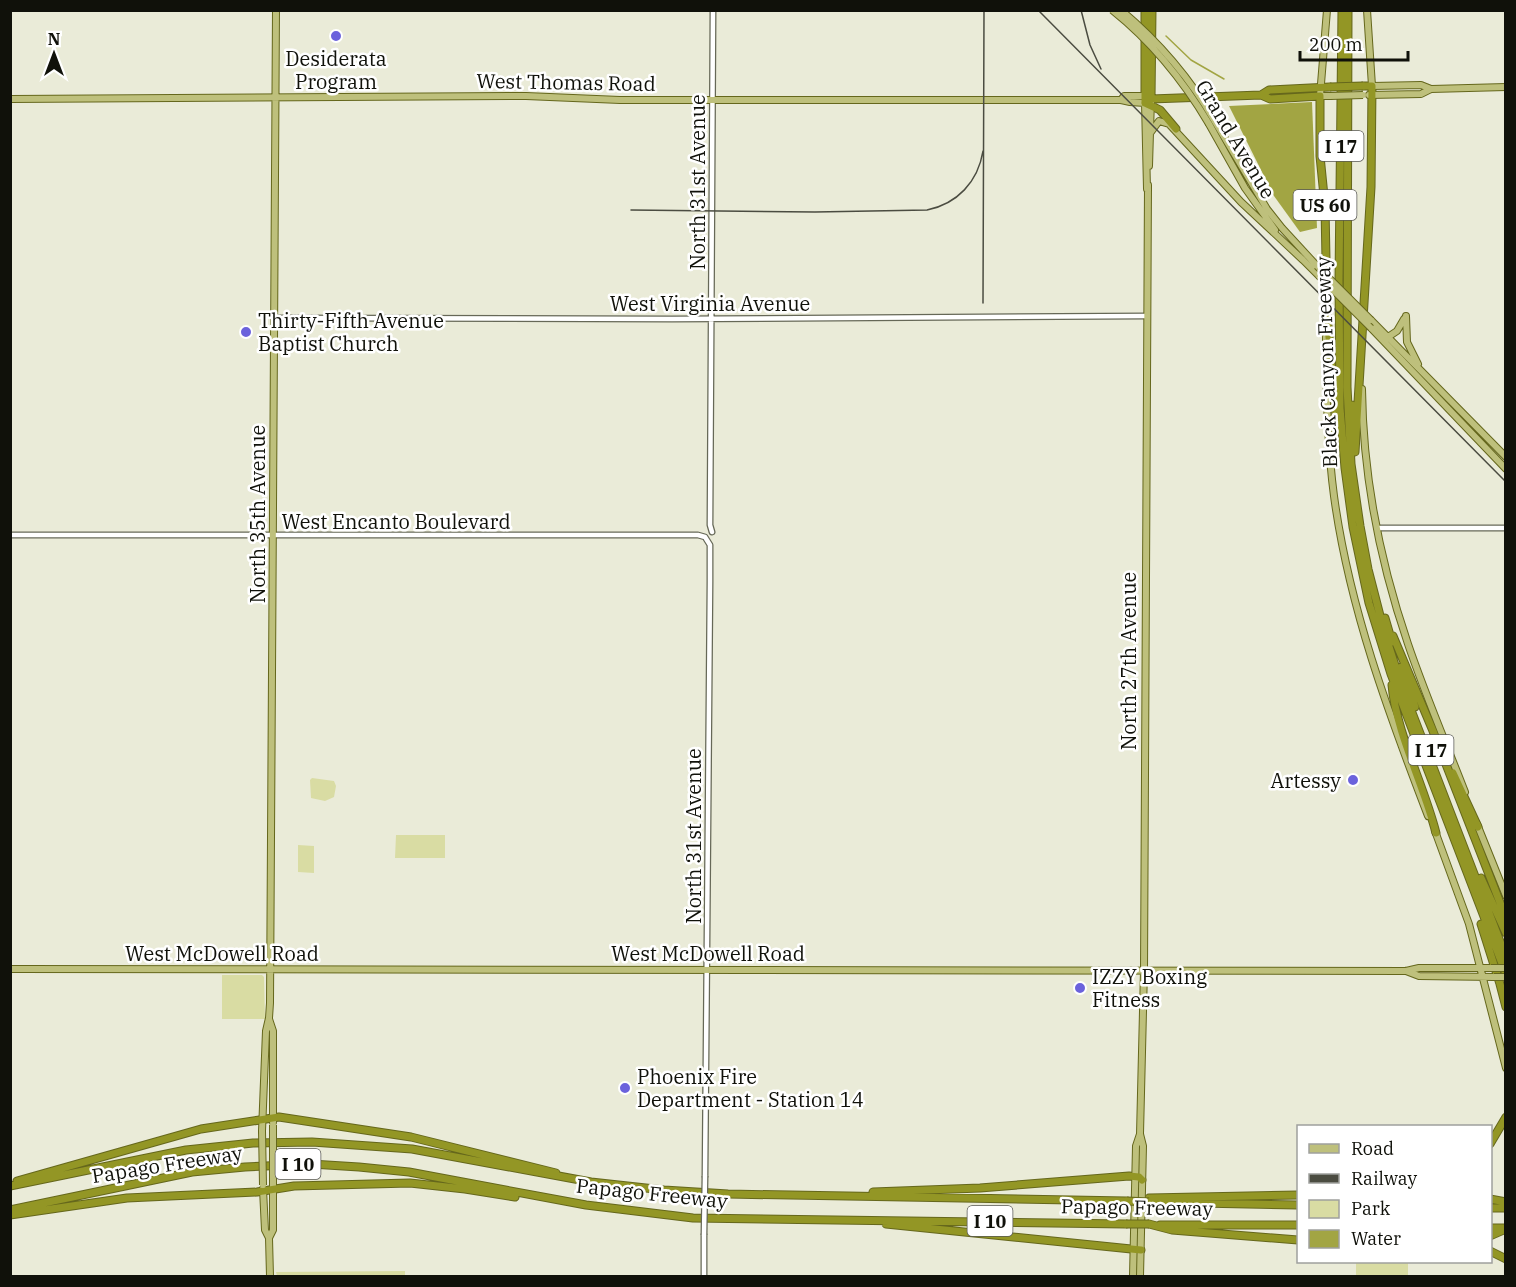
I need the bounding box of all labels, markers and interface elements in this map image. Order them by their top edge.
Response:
north arrow [24,24,84,84]
scale bar [1300,24,1408,62]
text: N [48,29,60,49]
marker: Desiderata Program [329,29,343,43]
text: 200 m [1309,33,1363,56]
place label: Desiderata Program [285,45,387,95]
street label: West Thomas Road [476,67,656,97]
street label: Grand Avenue [1190,75,1282,203]
street label: North 31st Avenue [684,94,711,270]
road number: I 17 [1318,131,1364,161]
road number: US 60 [1294,190,1356,220]
street label: Black Canyon Freeway [1309,256,1343,468]
street label: West Virginia Avenue [610,290,810,317]
place label: Thirty-Fifth Avenue Baptist Church [258,307,444,357]
marker: Thirty-Fifth Avenue Baptist Church [239,325,253,339]
street label: North 35th Avenue [244,425,271,603]
street label: West Encanto Boulevard [281,508,511,535]
street label: North 27th Avenue [1115,572,1142,750]
road number: I 17 [1408,735,1454,765]
street label: North 31st Avenue [680,748,707,924]
place label: Artessy [1270,767,1341,794]
marker: Artessy [1346,773,1360,787]
street label: West McDowell Road [125,940,319,967]
street label: West McDowell Road [611,940,805,967]
place label: IZZY Boxing Fitness [1092,963,1207,1013]
marker: IZZY Boxing Fitness [1073,981,1087,995]
place label: Phoenix Fire Department - Station 14 [637,1063,864,1113]
marker: Phoenix Fire Department - Station 14 [618,1081,632,1095]
legend [1297,1125,1492,1263]
text: Road [1351,1137,1394,1160]
street label: Papago Freeway [90,1139,245,1189]
road number: I 10 [276,1149,320,1179]
text: Railway [1351,1167,1417,1190]
street label: Papago Freeway [575,1172,729,1214]
street label: Papago Freeway [1061,1192,1214,1222]
text: Park [1351,1197,1391,1220]
road number: I 10 [968,1206,1012,1236]
text: Water [1351,1227,1401,1250]

